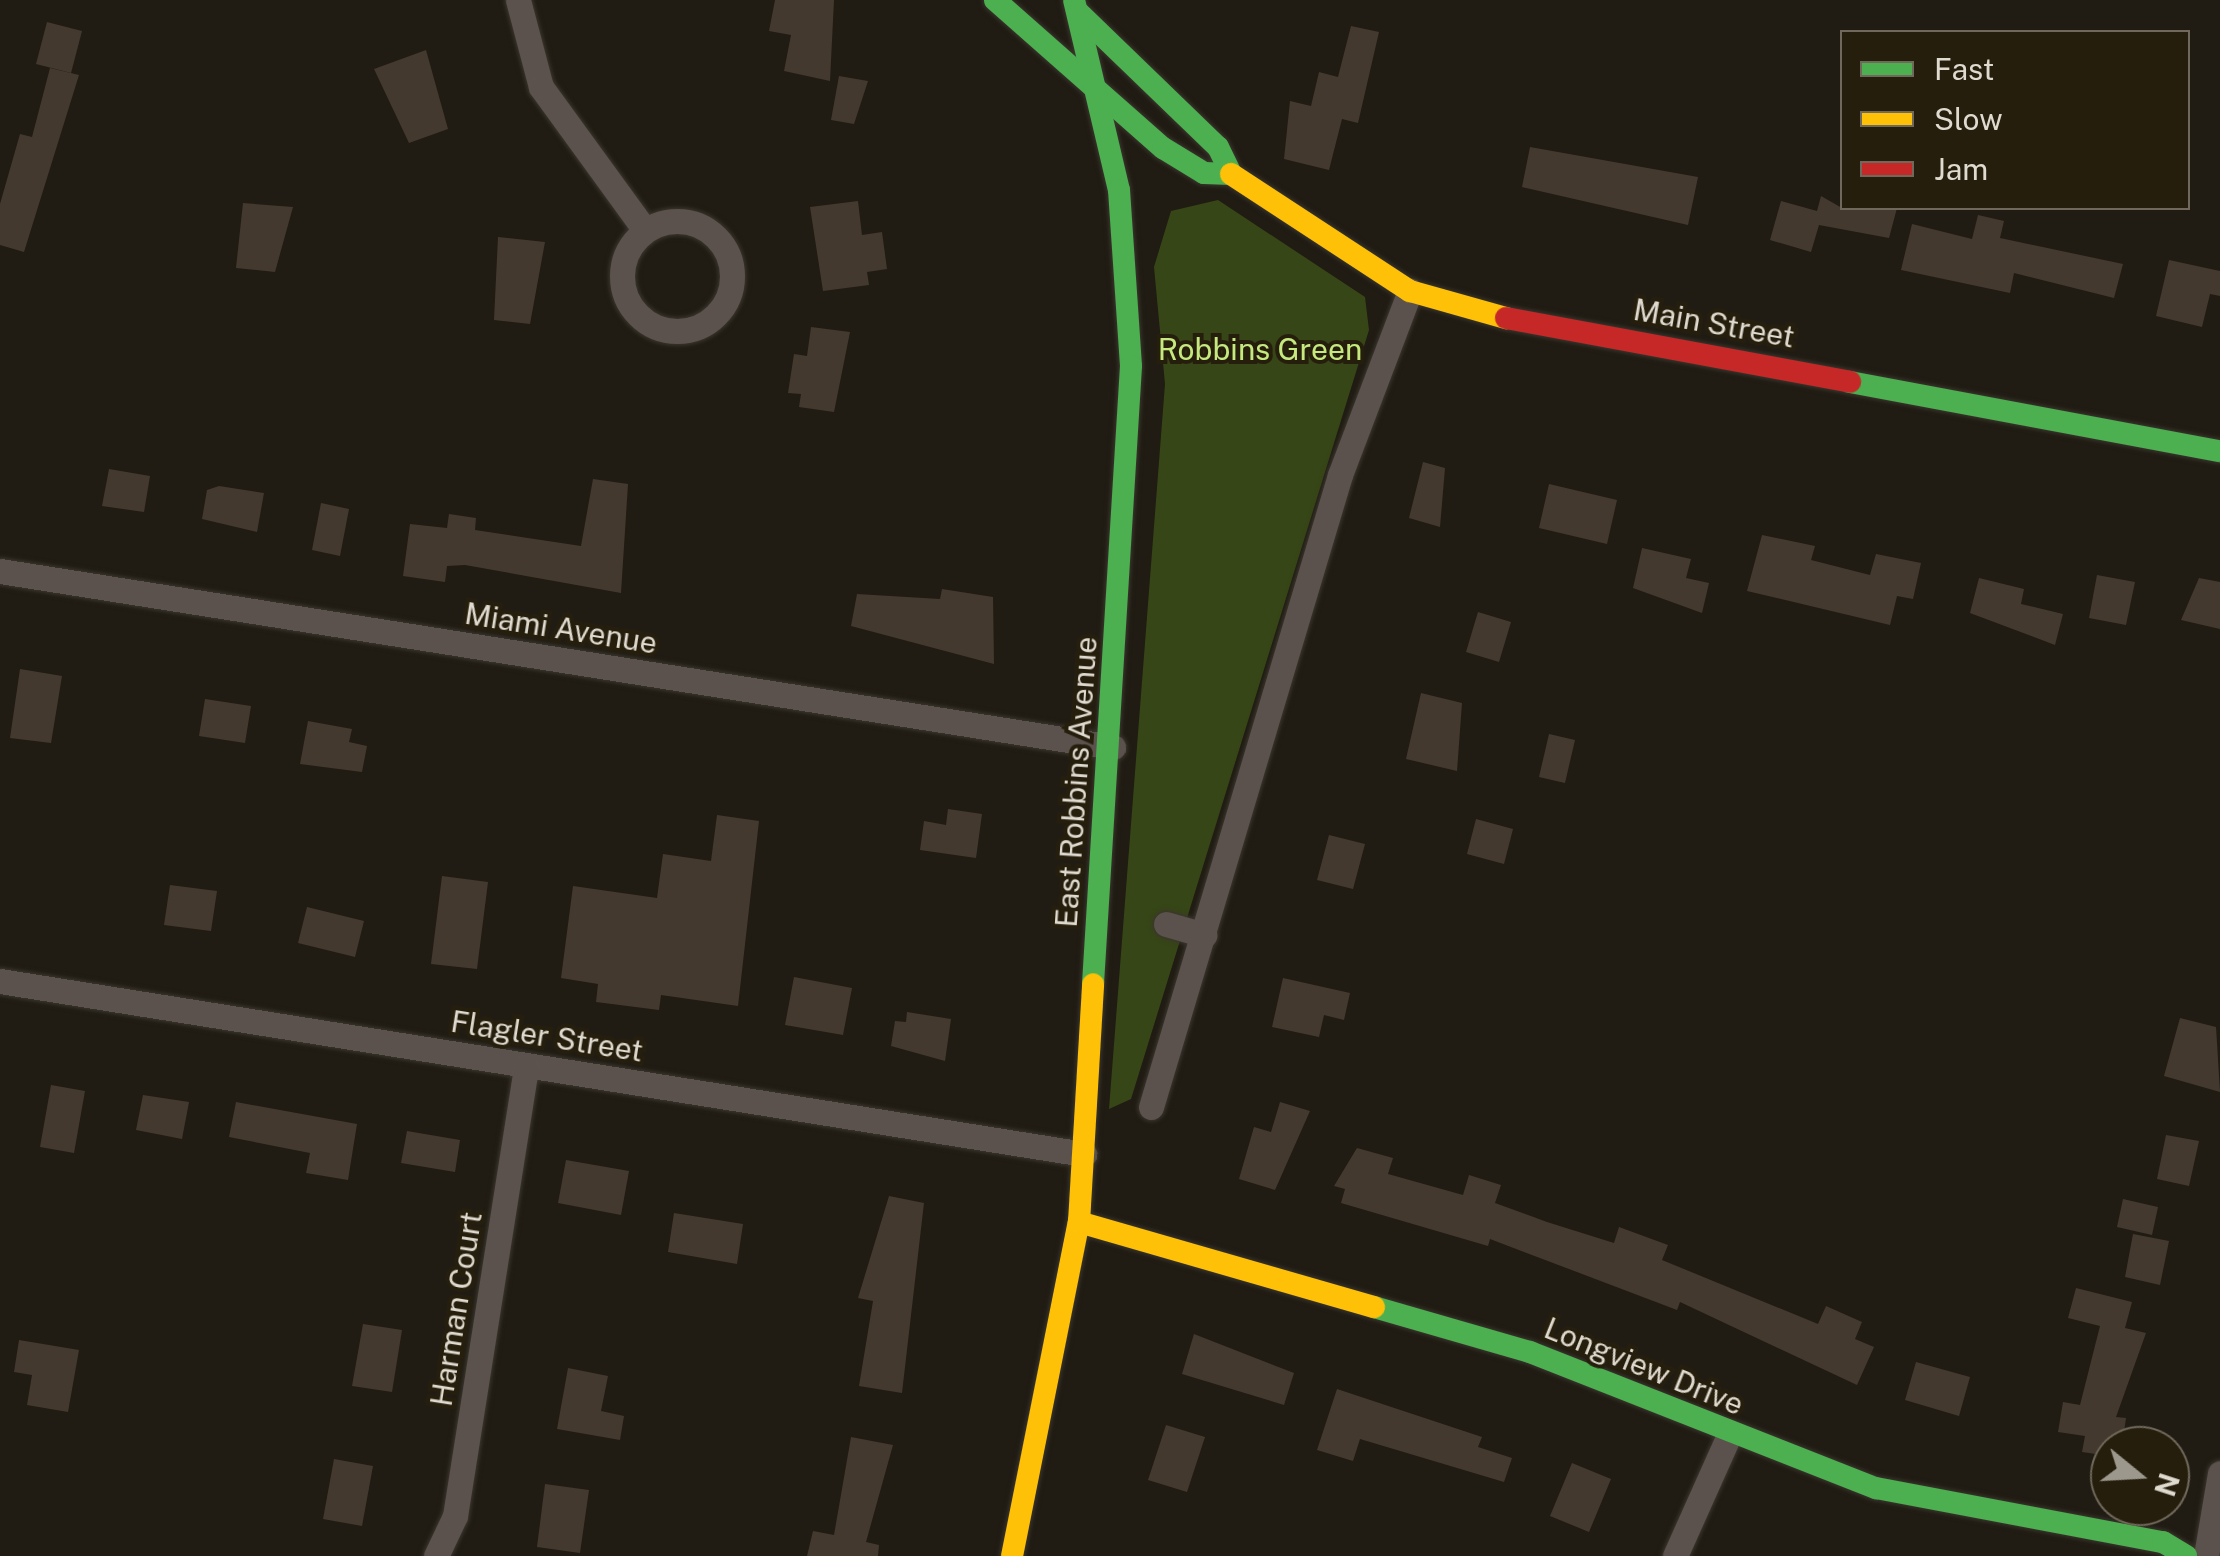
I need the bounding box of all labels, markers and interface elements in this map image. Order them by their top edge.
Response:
legend [1840,30,2190,210]
text: Fast [1934,51,1994,87]
text: Slow [1934,101,2003,137]
text: Jam [1934,151,1988,187]
street label: Main Street [1631,291,1797,355]
park label: Robbins Green [1158,331,1362,367]
street label: Miami Avenue [462,595,660,661]
street label: East Robbins Avenue [1048,635,1104,929]
street label: Flagler Street [448,1003,646,1069]
street label: Harman Court [423,1209,489,1409]
street label: Longview Drive [1539,1310,1749,1422]
north arrow [2090,1426,2190,1526]
text: N [2148,1469,2186,1500]

